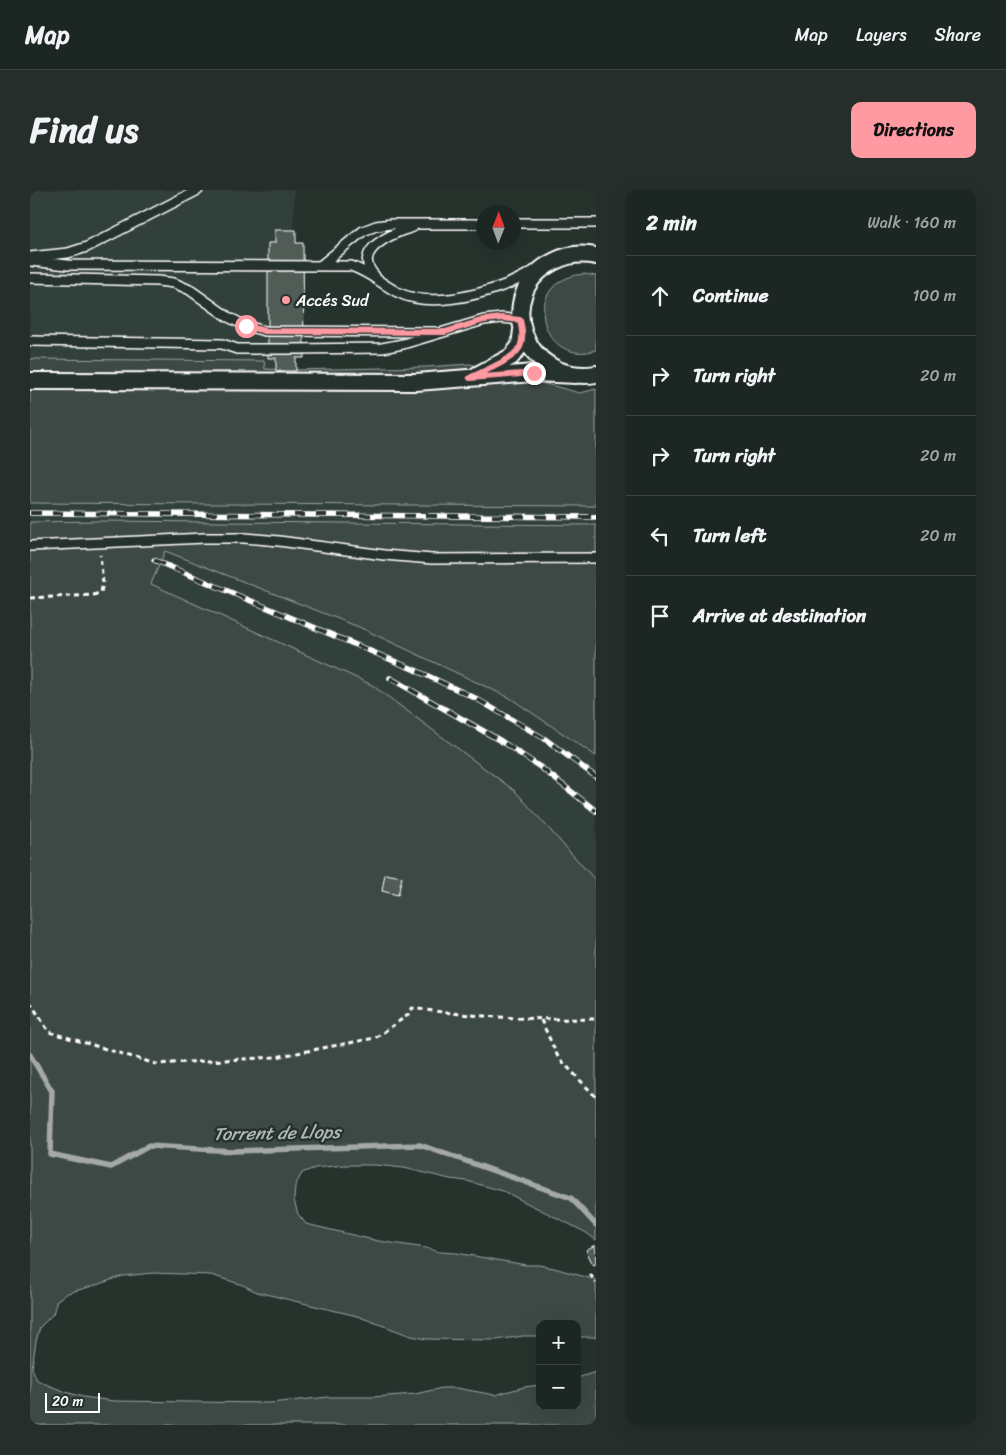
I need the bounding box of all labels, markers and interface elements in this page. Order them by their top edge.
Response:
text: Map [25,14,69,56]
text: Map [795,19,828,51]
text: Layers [856,19,907,51]
text: Share [935,19,981,51]
text: Find us [30,99,138,161]
button: Directions [851,102,976,158]
text: 2 min [646,204,697,242]
north arrow [476,205,521,250]
text: Walk · 160 m [867,208,956,237]
text: Continue [693,279,769,312]
text: 100 m [912,281,956,310]
icon: ahead [646,282,674,310]
place label: Accés Sud [295,286,370,315]
marker: Accés Sud [280,294,292,306]
route start [235,315,258,338]
text: Turn right [693,359,775,392]
text: 20 m [920,361,956,390]
route end [523,362,546,385]
icon: right [646,362,674,390]
text: Turn right [693,439,775,472]
text: 20 m [920,441,956,470]
icon: right [646,442,674,470]
text: Turn left [693,519,766,552]
text: 20 m [920,521,956,550]
icon: left [646,522,674,550]
text: Arrive at destination [693,599,866,632]
icon: arrive [646,602,674,630]
water label: Torrent de Llops [213,1116,343,1150]
map controls [536,1320,581,1410]
button: + [536,1320,581,1365]
button: − [536,1365,581,1410]
text: 20 m [52,1389,83,1414]
scale bar [45,1390,100,1413]

